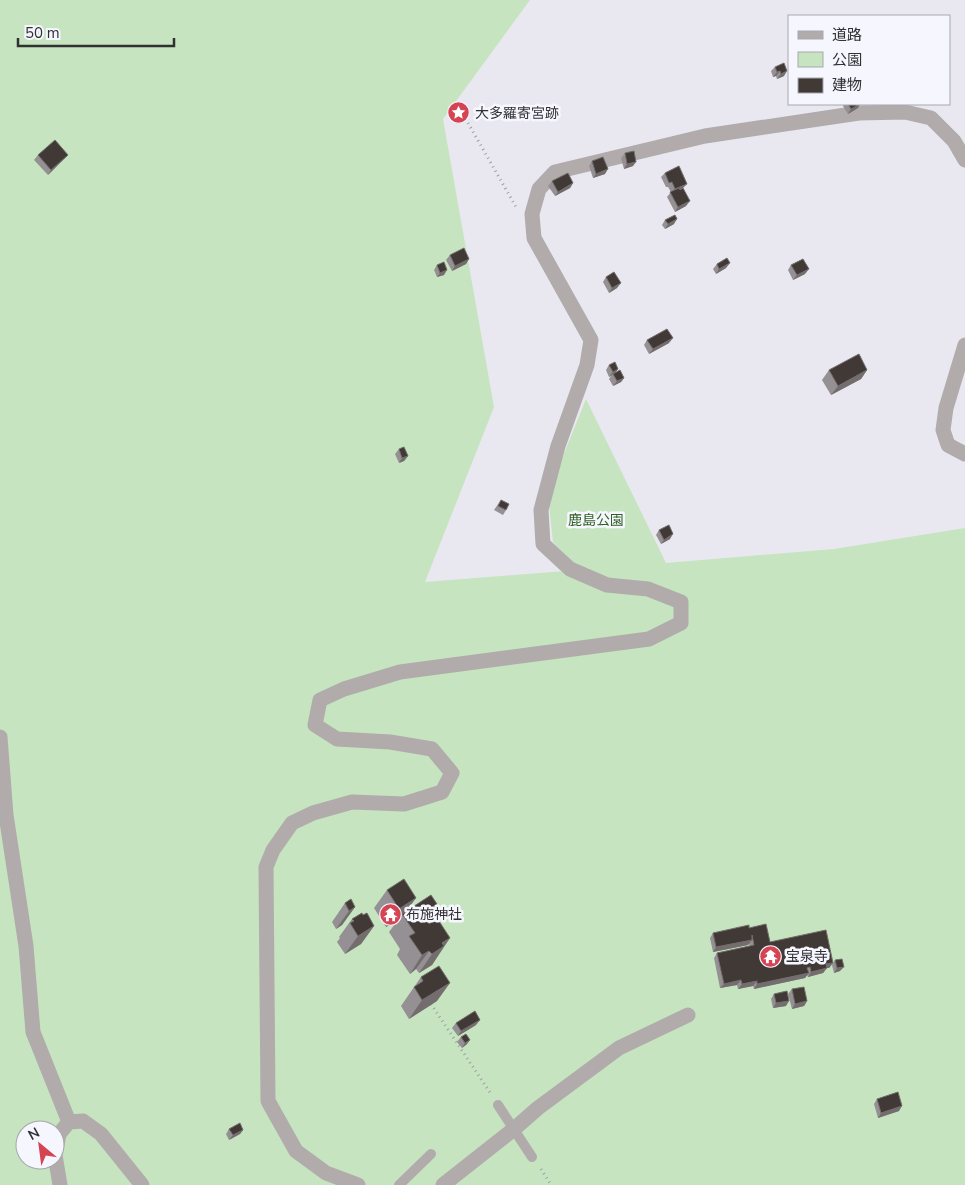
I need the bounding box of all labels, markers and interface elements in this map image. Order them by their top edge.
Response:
scale bar [18,15,174,47]
legend [788,15,950,105]
text: 50 m [25,23,60,43]
text: 道路 [832,25,862,45]
text: 公園 [832,50,862,70]
text: 建物 [832,75,862,95]
place icon: 大多羅寄宮跡 [447,101,471,125]
place label: 大多羅寄宮跡 [475,104,559,123]
park label: 鹿島公園 [568,511,624,530]
temple icon: 布施神社 [378,902,402,926]
place label: 布施神社 [406,905,462,924]
temple icon: 宝泉寺 [758,944,782,968]
place label: 宝泉寺 [786,947,828,966]
north arrow [15,1120,65,1170]
text: N [25,1123,43,1145]

